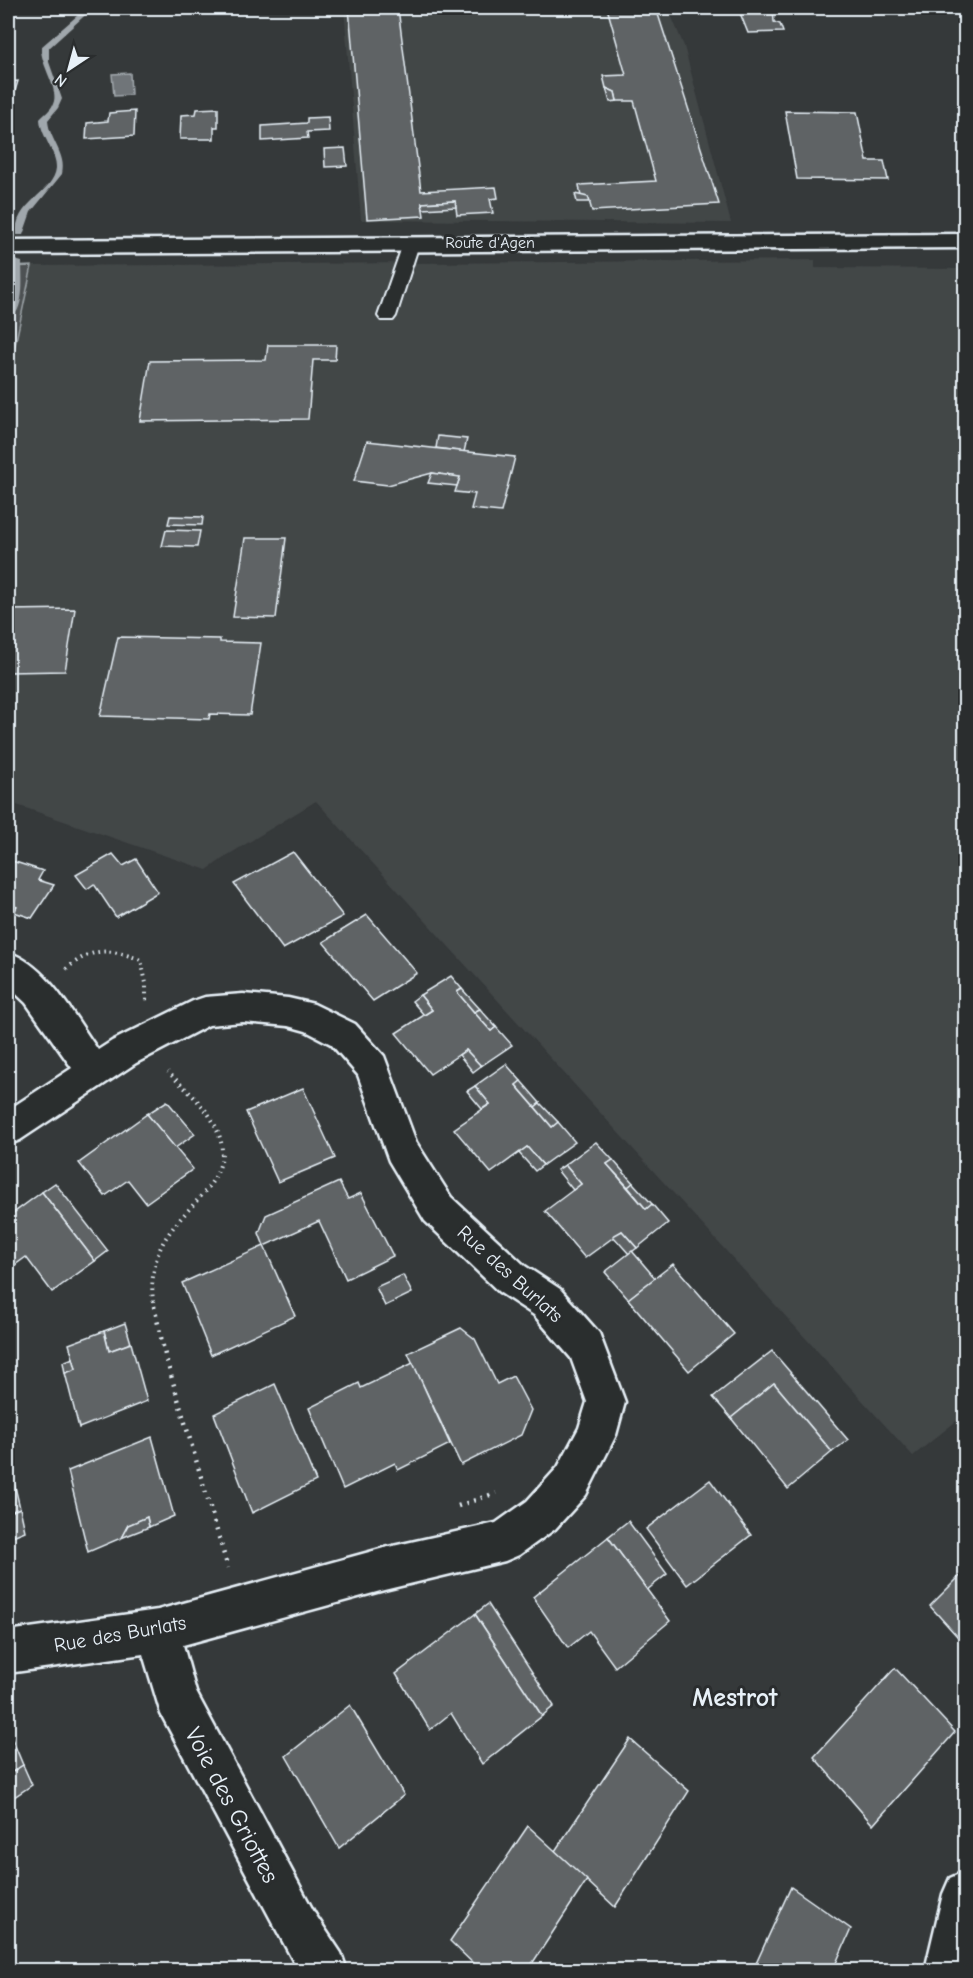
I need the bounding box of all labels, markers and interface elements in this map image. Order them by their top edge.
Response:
north arrow [39,39,99,99]
text: N [51,70,70,91]
street label: Route d'Agen [445,234,535,252]
street label: Rue des Burlats [453,1221,567,1327]
street label: Rue des Burlats [52,1611,188,1657]
district label: Mestrot [692,1683,778,1713]
street label: Voie des Griottes [179,1722,285,1888]

